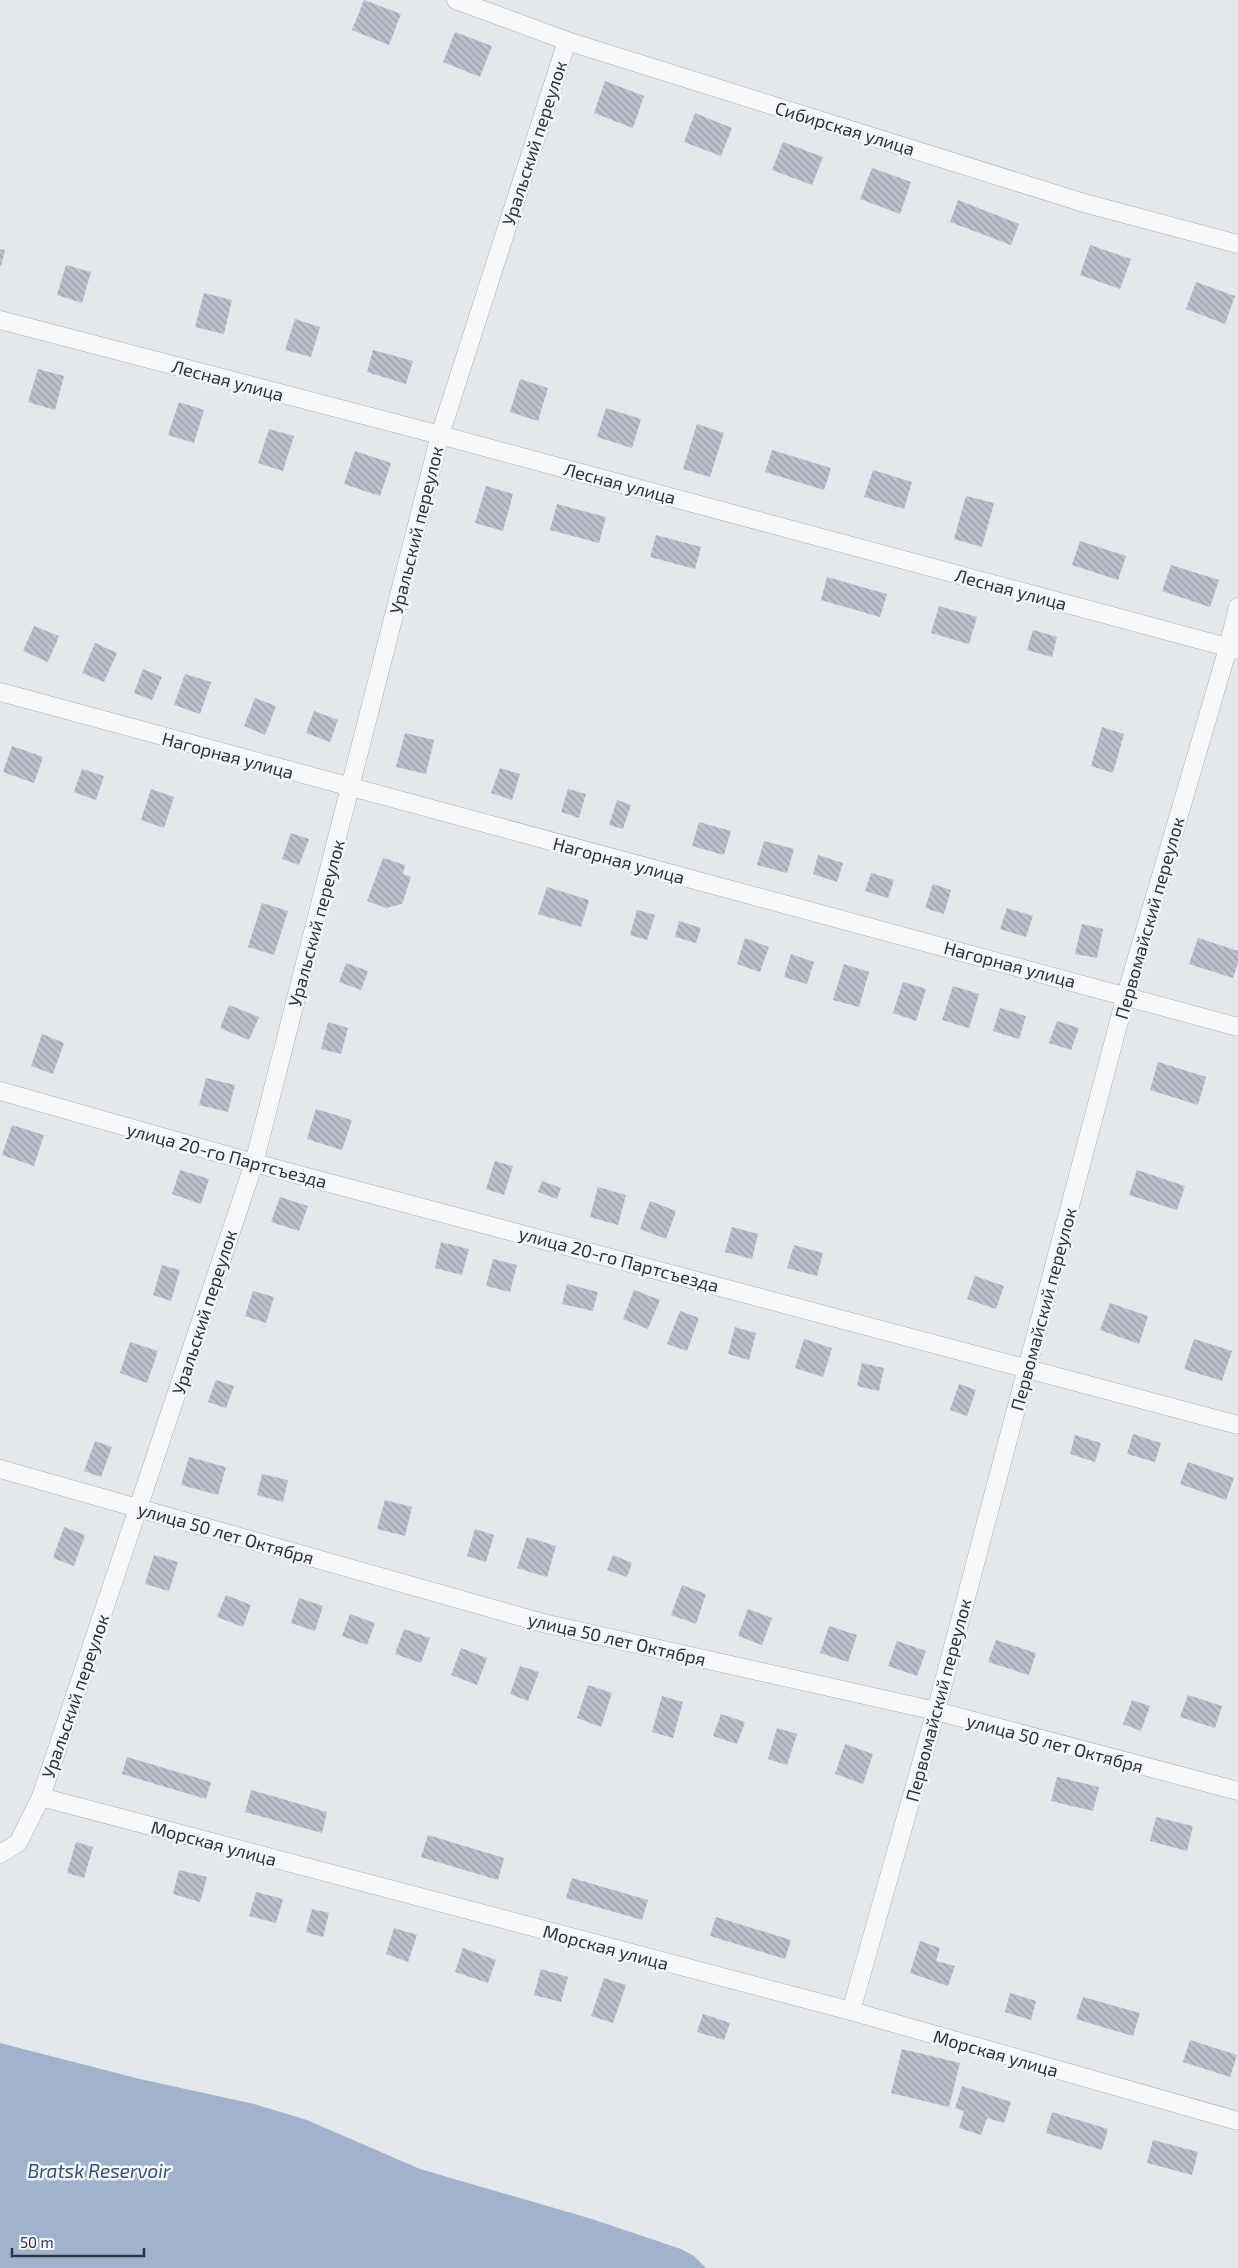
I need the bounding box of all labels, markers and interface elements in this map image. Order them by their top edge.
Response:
street label: Уральский переулок [497,57,571,228]
street label: Сибирская улица [773,96,917,160]
street label: Лесная улица [170,355,286,405]
street label: Уральский переулок [384,443,448,616]
street label: Лесная улица [562,458,678,508]
street label: Лесная улица [953,564,1069,614]
street label: Нагорная улица [160,727,296,783]
street label: Первомайский переулок [1110,814,1189,1022]
street label: Нагорная улица [551,832,687,888]
street label: Уральский переулок [283,837,349,1009]
street label: Нагорная улица [942,936,1078,992]
street label: улица 20-го Партсъезда [125,1118,329,1192]
street label: Первомайский переулок [1005,1205,1081,1413]
street label: улица 20-го Партсъезда [517,1222,721,1296]
street label: Уральский переулок [167,1226,241,1397]
street label: улица 50 лет Октября [136,1497,316,1569]
street label: Первомайский переулок [900,1596,976,1804]
street label: улица 50 лет Октября [526,1608,708,1670]
street label: Уральский переулок [37,1611,114,1781]
street label: улица 50 лет Октября [964,1709,1146,1777]
street label: Морская улица [149,1816,279,1870]
street label: Морская улица [541,1920,671,1974]
street label: Морская улица [931,2025,1061,2081]
water label: Bratsk Reservoir [27,2159,171,2182]
scale bar [12,2226,145,2258]
text: 50 m [20,2233,54,2251]

